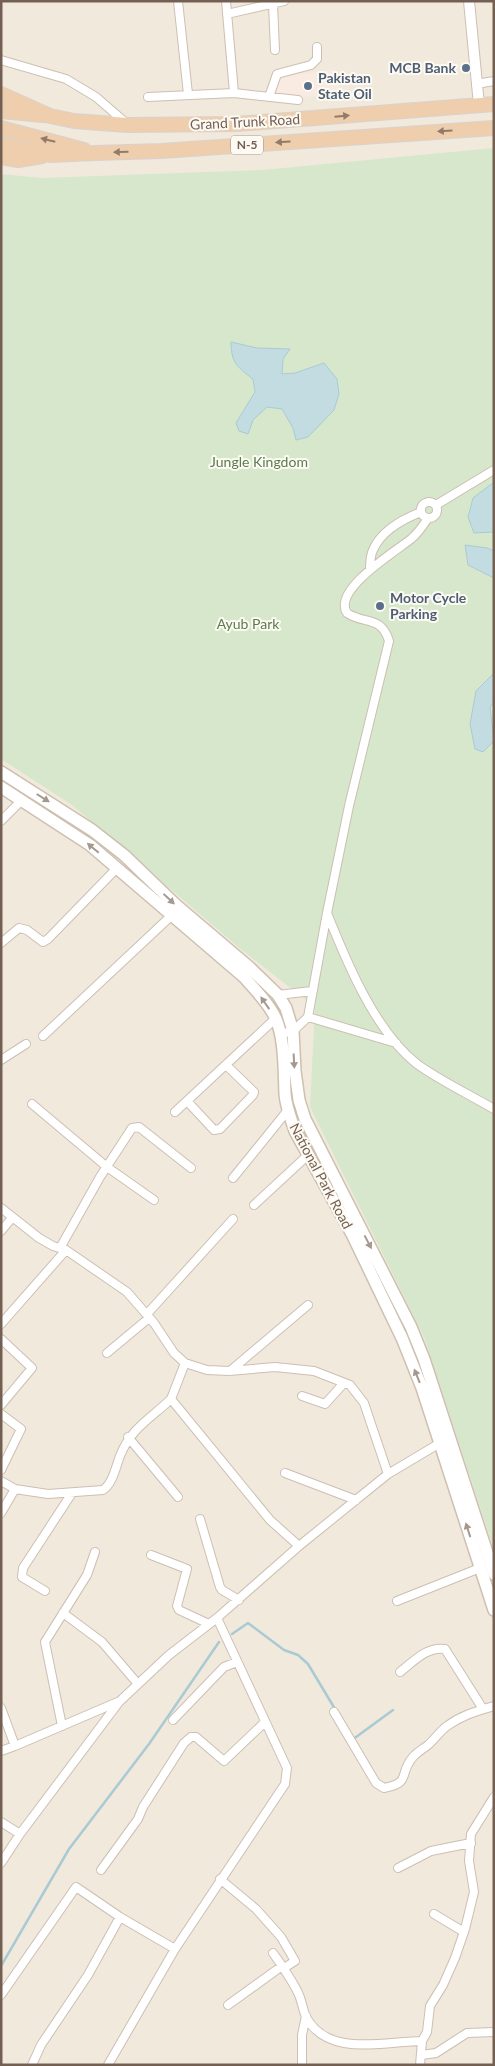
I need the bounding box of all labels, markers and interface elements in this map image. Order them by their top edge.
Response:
place label: MCB Bank [389,59,457,76]
marker: MCB Bank [460,62,472,74]
place label: Pakistan State Oil [318,69,372,102]
marker: Pakistan State Oil [302,80,314,92]
street label: Grand Trunk Road [190,110,300,133]
one-way arrow [334,112,350,120]
one-way arrow [437,128,453,136]
one-way arrow [41,136,56,144]
road number: N-5 [231,136,263,154]
one-way arrow [275,139,291,147]
one-way arrow [113,149,129,157]
park label: Jungle Kingdom [210,453,308,470]
place label: Motor Cycle Parking [390,589,467,622]
marker: Motor Cycle Parking [374,600,386,612]
park label: Ayub Park [217,615,280,632]
one-way arrow [36,793,49,803]
one-way arrow [87,842,100,853]
one-way arrow [163,893,175,905]
one-way arrow [260,996,270,1010]
one-way arrow [291,1054,299,1070]
street label: National Park Road [286,1120,357,1232]
one-way arrow [364,1235,372,1250]
one-way arrow [413,1369,421,1383]
one-way arrow [463,1523,471,1538]

